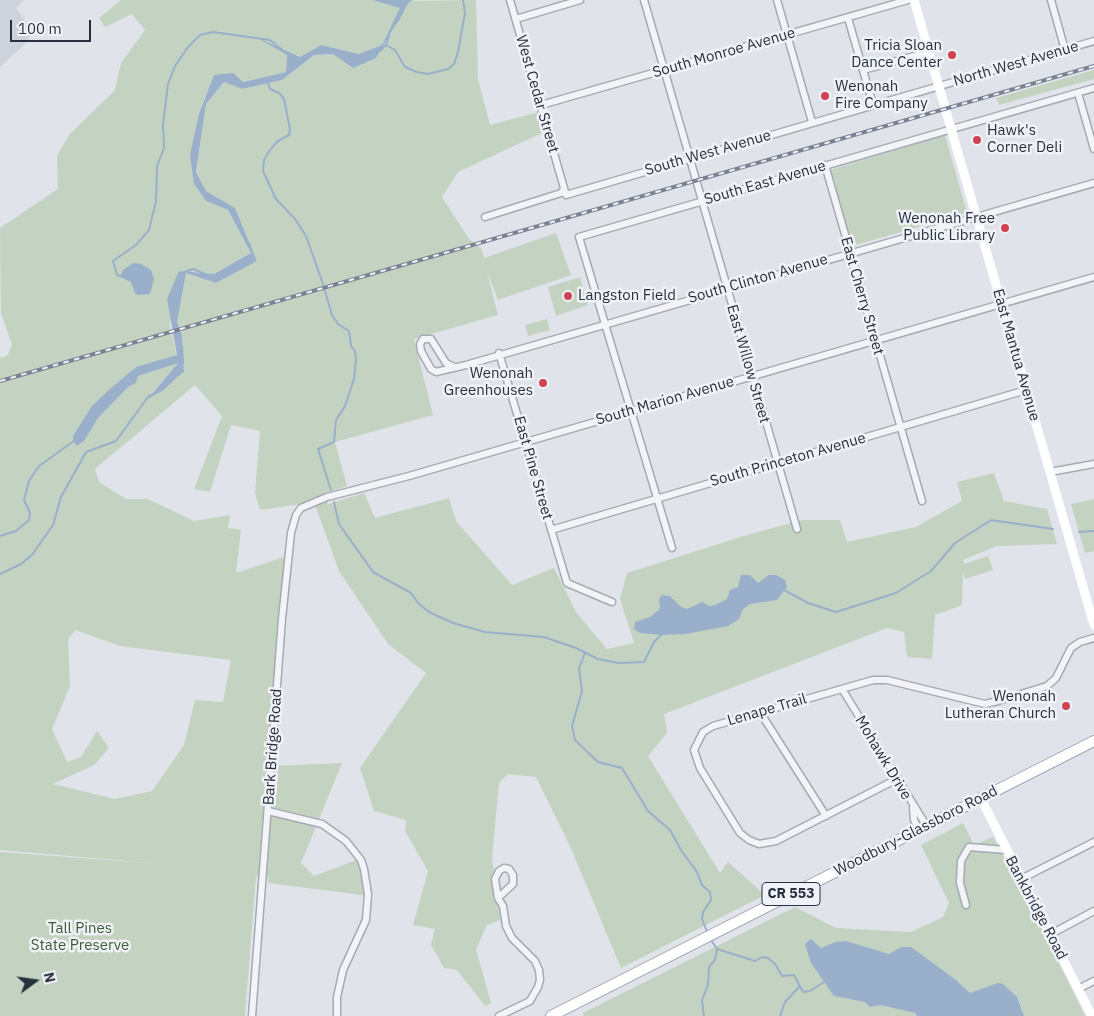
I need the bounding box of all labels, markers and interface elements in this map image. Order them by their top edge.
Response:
scale bar [12,10,94,42]
text: 100 m [18,19,62,38]
street label: South Monroe Avenue [651,24,797,82]
street label: West Cedar Street [512,33,562,155]
place label: Tricia Sloan Dance Center [851,37,942,72]
street label: North West Avenue [951,38,1081,90]
marker: Tricia Sloan Dance Center [946,49,958,61]
place label: Wenonah Fire Company [835,78,928,113]
marker: Wenonah Fire Company [819,90,831,102]
place label: Hawk's Corner Deli [987,122,1062,157]
street label: South West Avenue [643,126,773,180]
marker: Hawk's Corner Deli [971,134,983,146]
street label: South East Avenue [702,157,828,209]
place label: Wenonah Free Public Library [898,210,995,245]
marker: Wenonah Free Public Library [999,222,1011,234]
street label: East Cherry Street [837,235,887,357]
street label: South Clinton Avenue [686,250,830,308]
place label: Langston Field [578,287,676,305]
street label: East Mantua Avenue [988,287,1044,423]
marker: Langston Field [562,290,574,302]
street label: East Willow Street [722,303,774,425]
place label: Wenonah Greenhouses [444,365,533,400]
street label: South Marion Avenue [594,373,736,429]
marker: Wenonah Greenhouses [537,377,549,389]
street label: East Pine Street [510,414,556,522]
street label: South Princeton Avenue [708,429,868,491]
street label: Bark Bridge Road [260,688,286,806]
place label: Wenonah Lutheran Church [945,688,1056,723]
street label: Lenape Trail [725,690,809,730]
marker: Wenonah Lutheran Church [1060,700,1072,712]
street label: Mohawk Drive [851,713,915,803]
street label: Woodbury-Glassboro Road [831,782,1001,880]
street label: Bankbridge Road [1001,853,1071,963]
road number: CR 553 [762,882,820,906]
park label: Tall Pines State Preserve [31,920,129,955]
north arrow [10,956,60,1006]
text: N [40,970,60,984]

